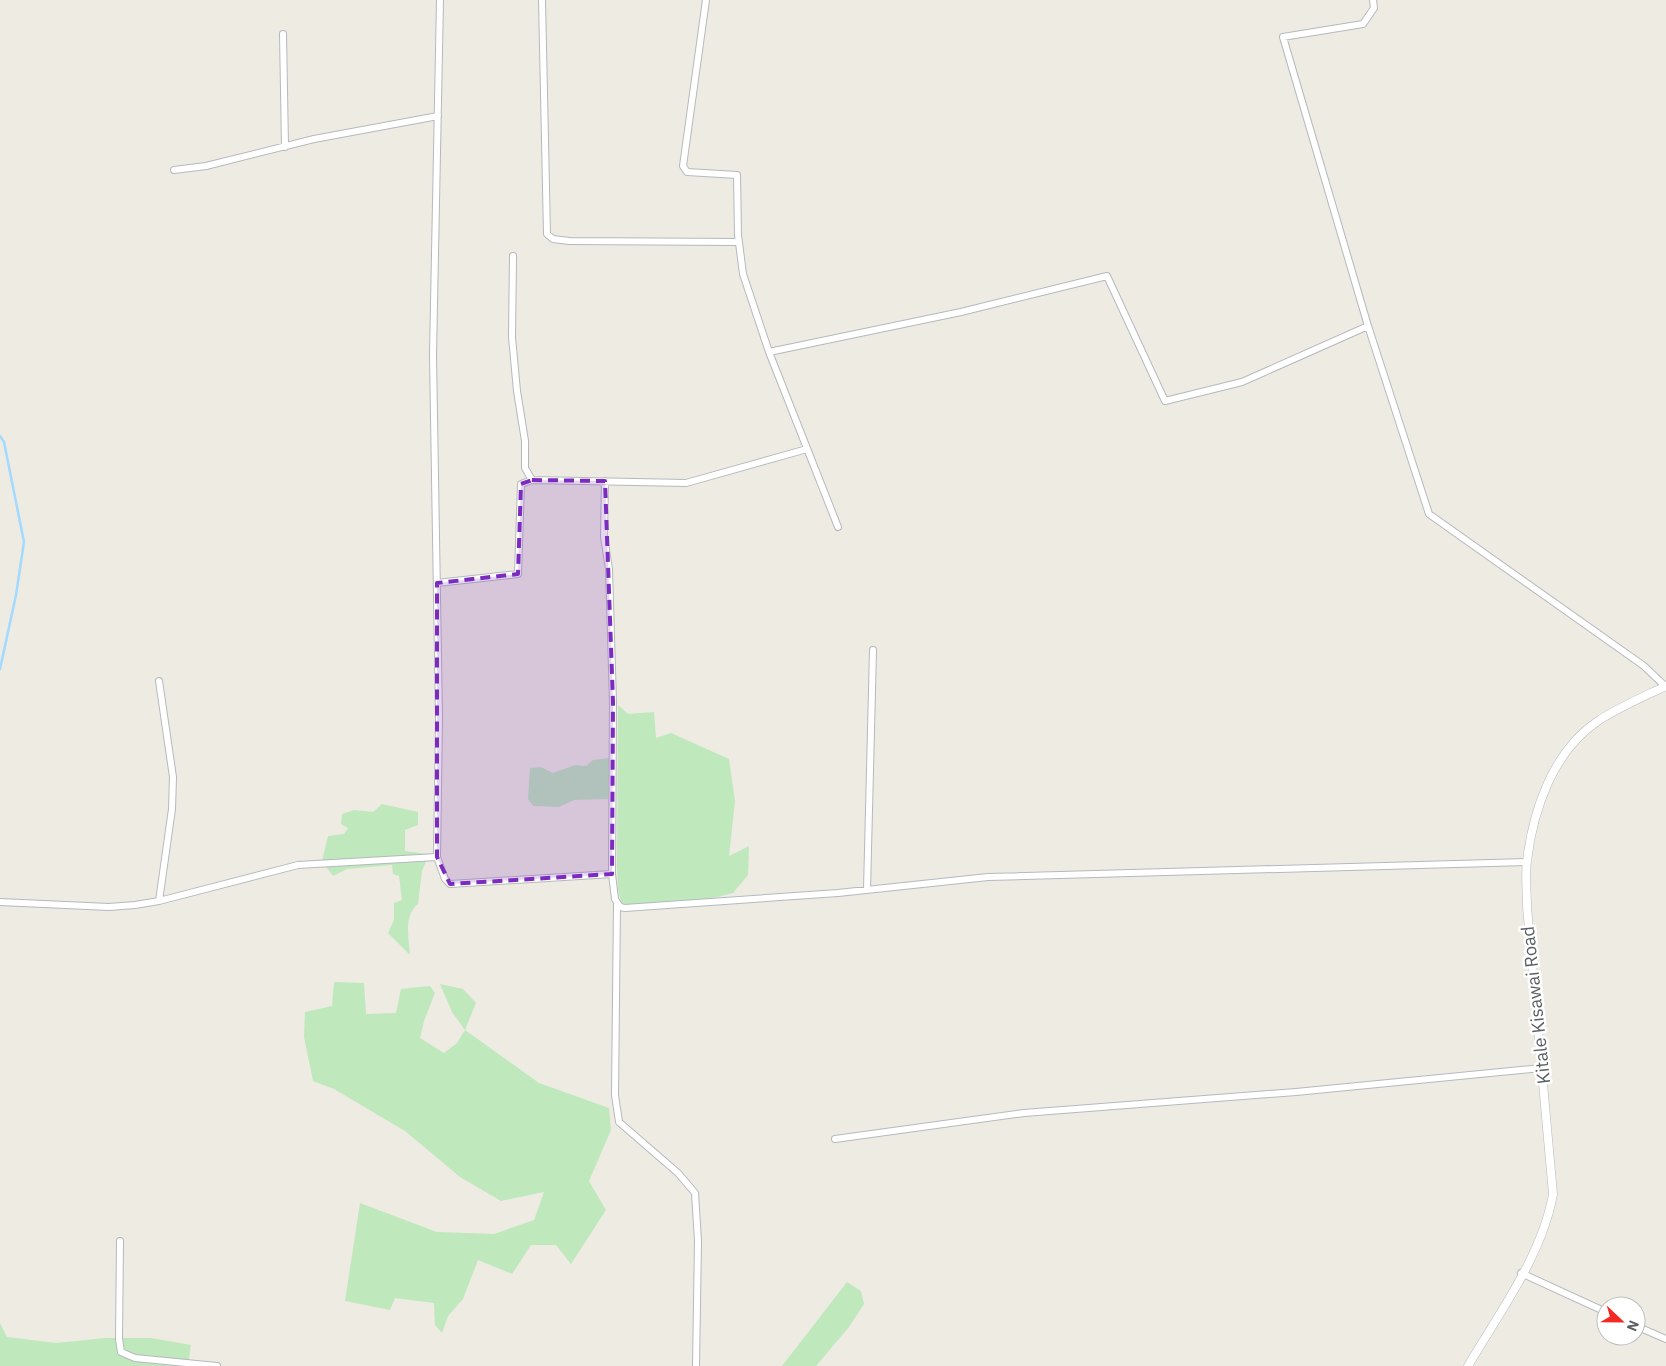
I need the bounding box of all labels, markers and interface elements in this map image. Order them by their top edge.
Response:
street label: Kitale Kisawai Road [1516,925,1555,1085]
north arrow [1596,1296,1646,1346]
text: N [1623,1318,1643,1334]

